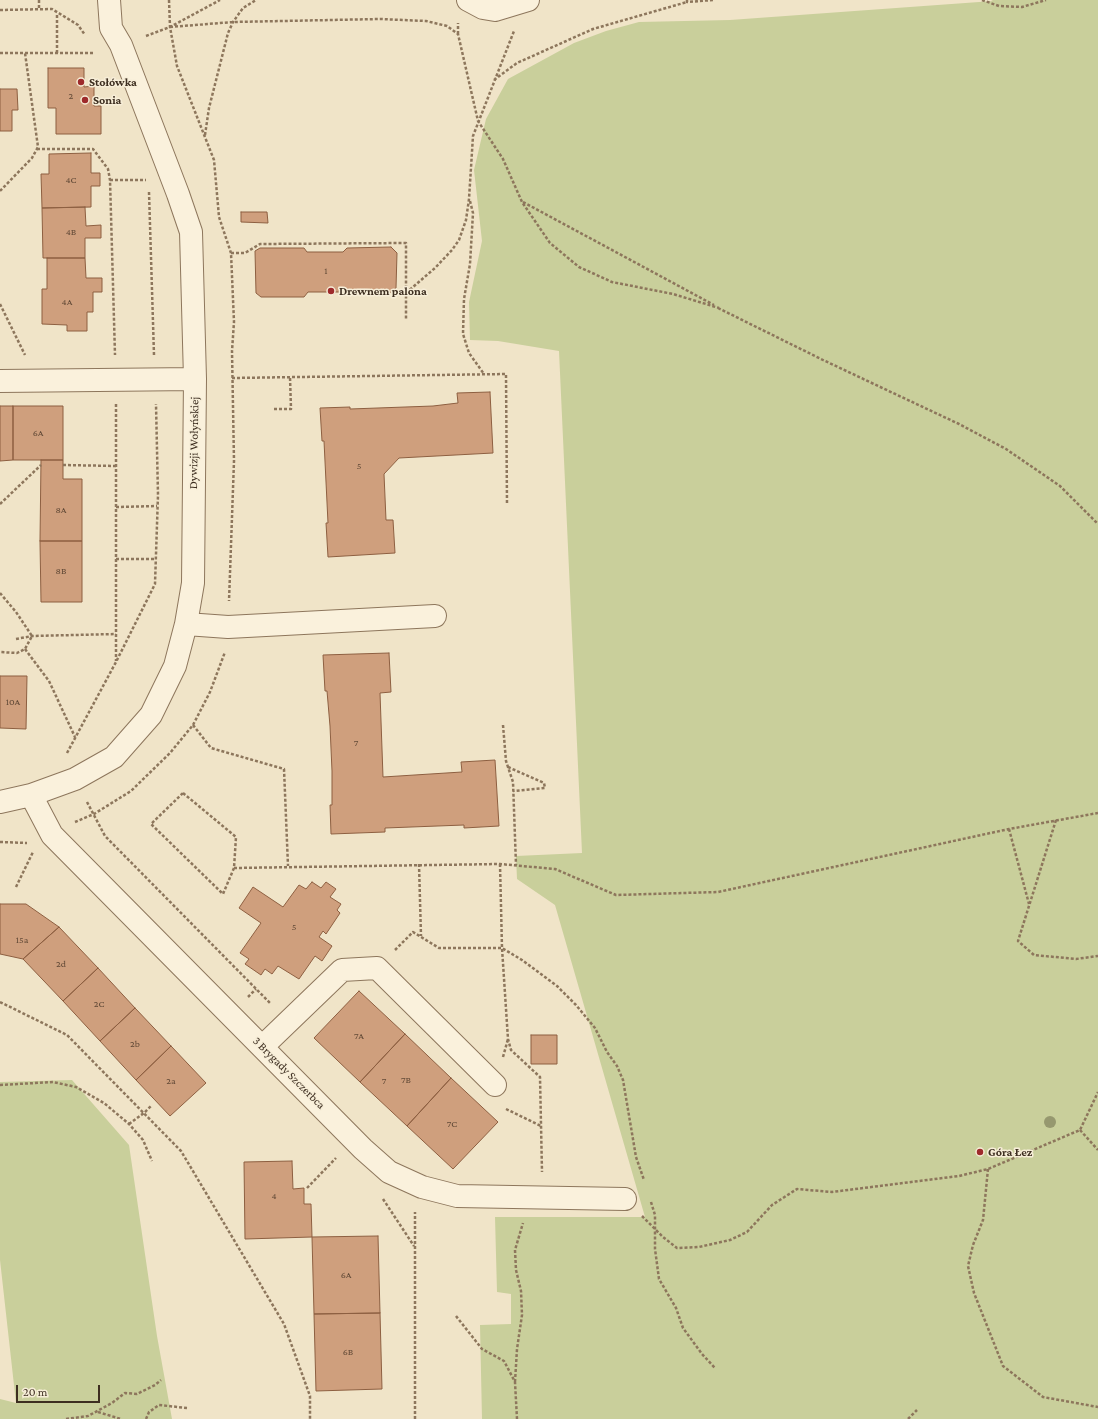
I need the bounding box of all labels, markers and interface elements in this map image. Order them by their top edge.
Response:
place label: Stołówka [89,75,137,89]
marker: Stołówka [76,77,86,87]
house number: 2 [69,90,73,102]
place label: Sonia [93,93,121,107]
marker: Sonia [80,95,90,105]
house number: 4C [65,174,77,186]
house number: 4B [66,226,76,238]
house number: 1 [324,265,328,277]
place label: Drewnem palona [339,284,427,298]
marker: Drewnem palona [326,286,336,296]
house number: 4A [62,296,72,308]
street label: Dywizji Wołyńskiej [186,397,202,489]
house number: 6A [33,427,43,439]
house number: 5 [357,460,361,472]
house number: 8A [55,504,67,516]
house number: 8B [56,565,66,577]
house number: 10A [6,696,20,708]
house number: 7 [354,737,358,749]
house number: 5 [292,921,296,933]
house number: 15a [16,934,28,946]
house number: 2d [56,958,66,970]
house number: 2C [94,998,104,1010]
house number: 7A [354,1030,364,1042]
street label: 3 Brygady Szczerbca [250,1034,328,1112]
house number: 2b [130,1038,140,1050]
house number: 7B [401,1074,411,1086]
house number: 2a [166,1075,176,1087]
house number: 7 [382,1075,386,1087]
house number: 7C [447,1118,457,1130]
place label: Góra Łez [988,1145,1032,1159]
marker: Góra Łez [975,1147,985,1157]
house number: 4 [271,1190,277,1202]
house number: 6A [341,1269,351,1281]
house number: 6B [343,1346,353,1358]
scale bar [18,1377,102,1403]
text: 20 m [23,1385,47,1399]

